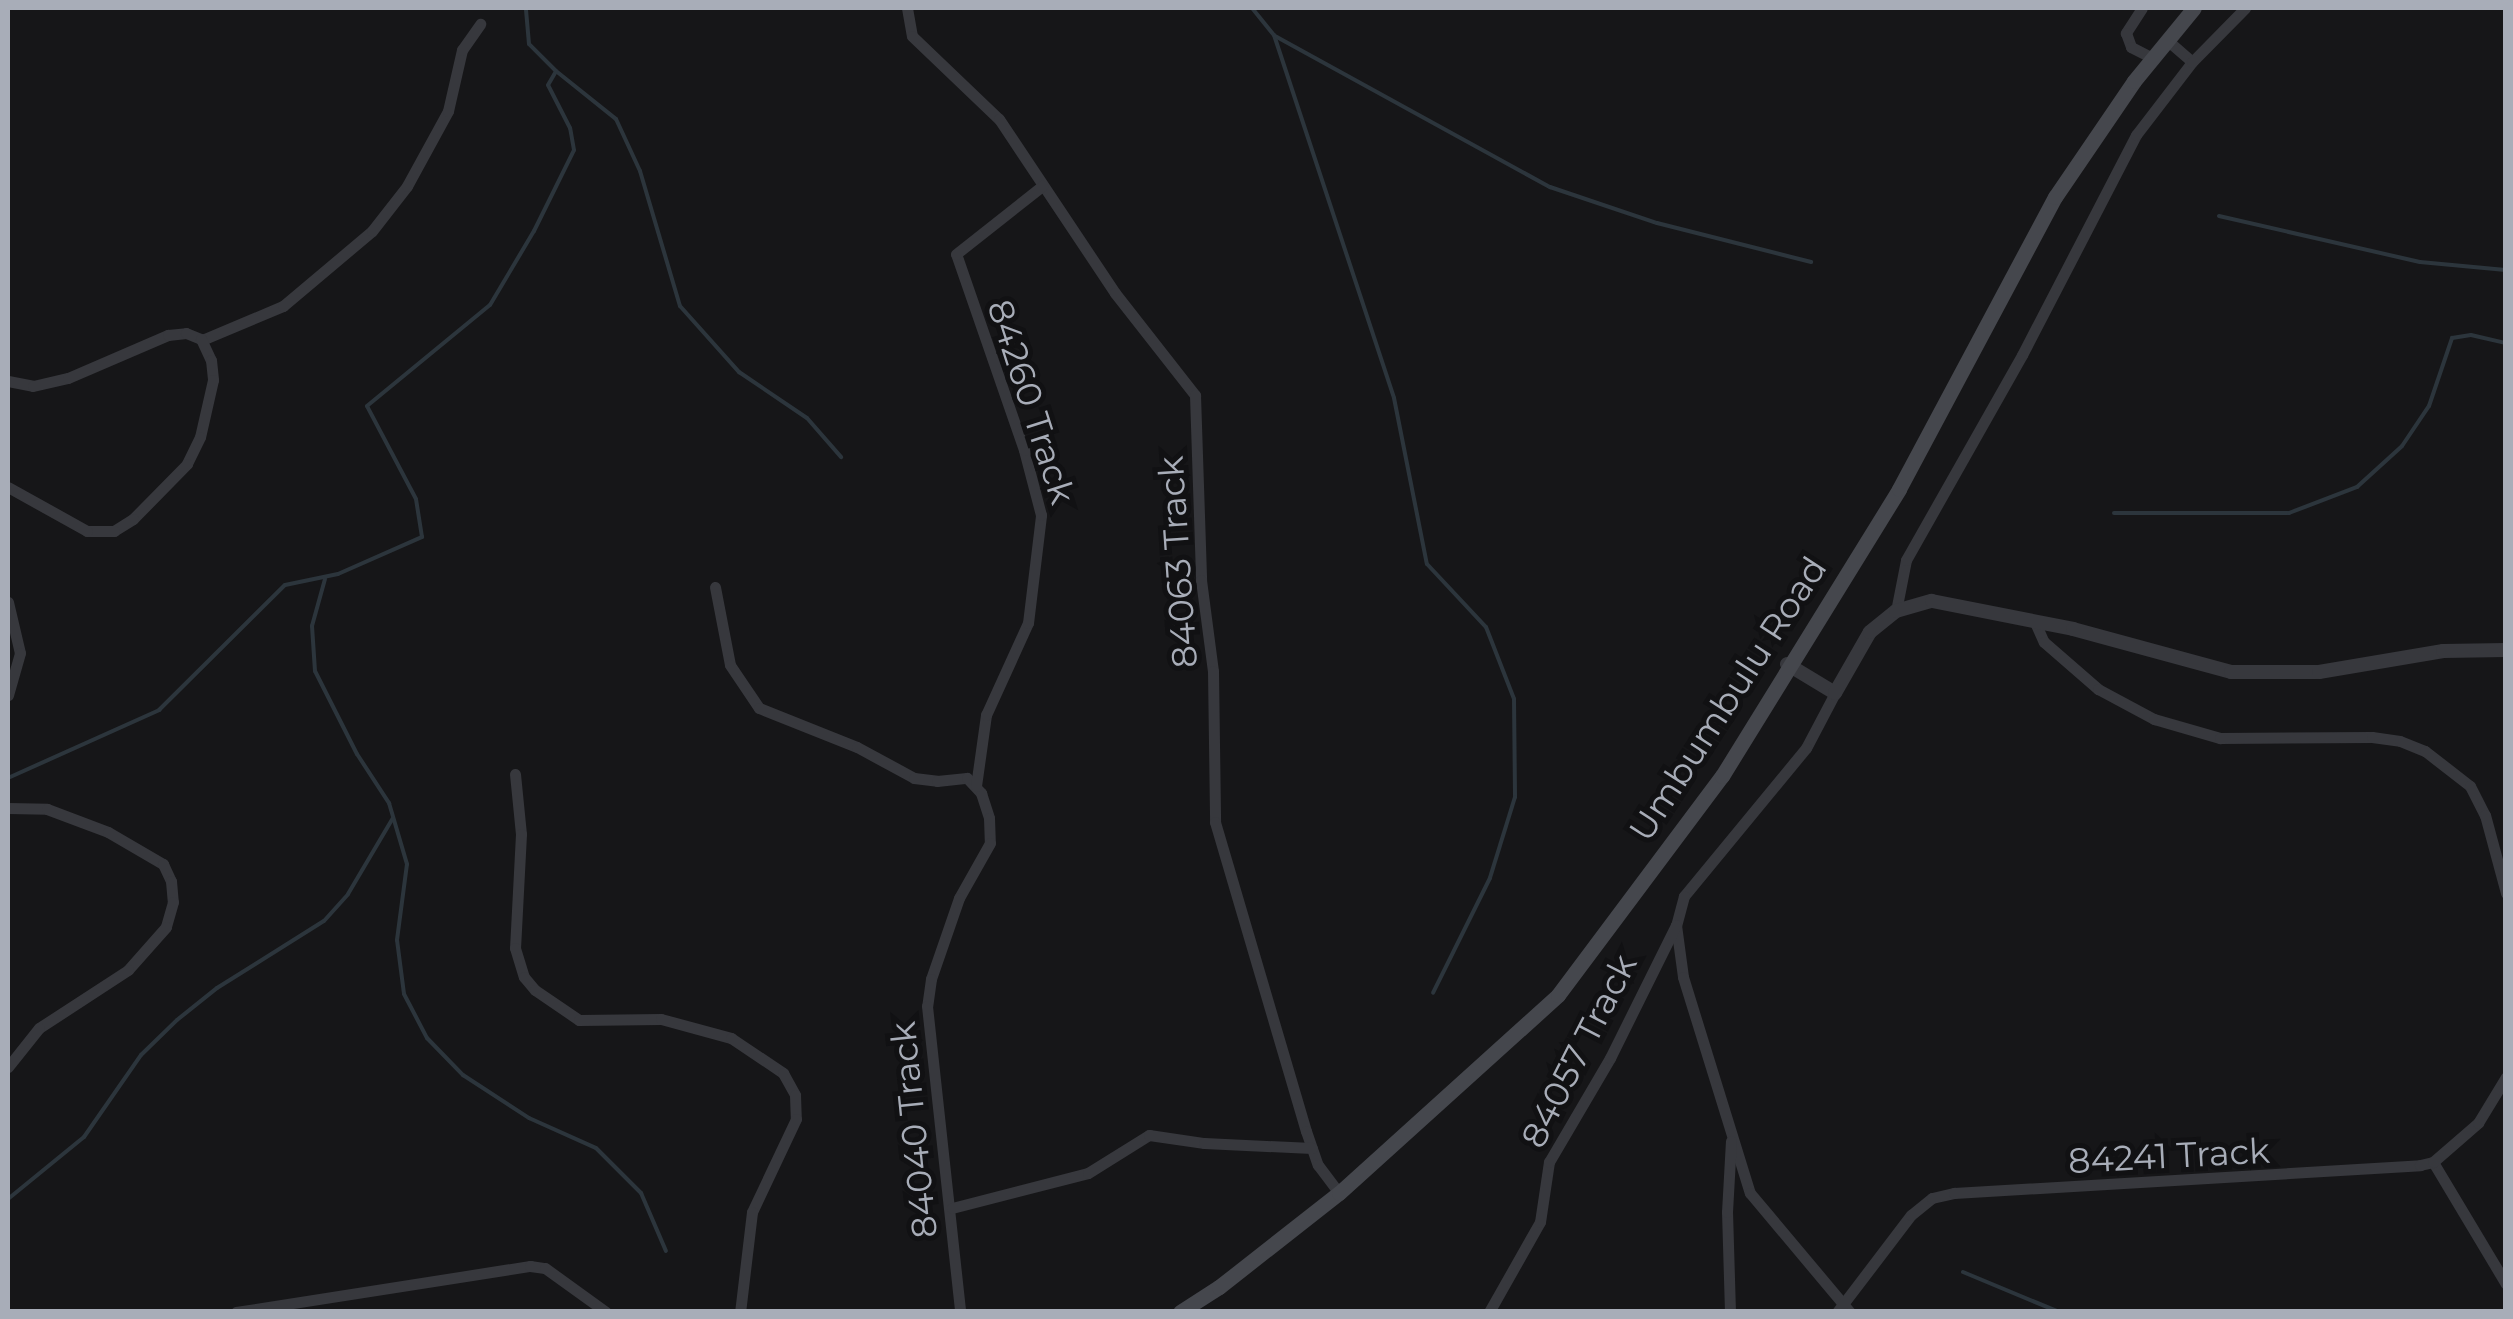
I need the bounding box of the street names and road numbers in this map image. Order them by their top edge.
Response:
street label: 84260 Track [978,295,1084,509]
street label: 84063 Track [1150,455,1206,669]
street label: Umbumbulu Road [1620,549,1836,849]
street label: 84057 Track [1512,947,1646,1155]
street label: 84040 Track [882,1020,946,1240]
street label: 84241 Track [2067,1130,2271,1182]

